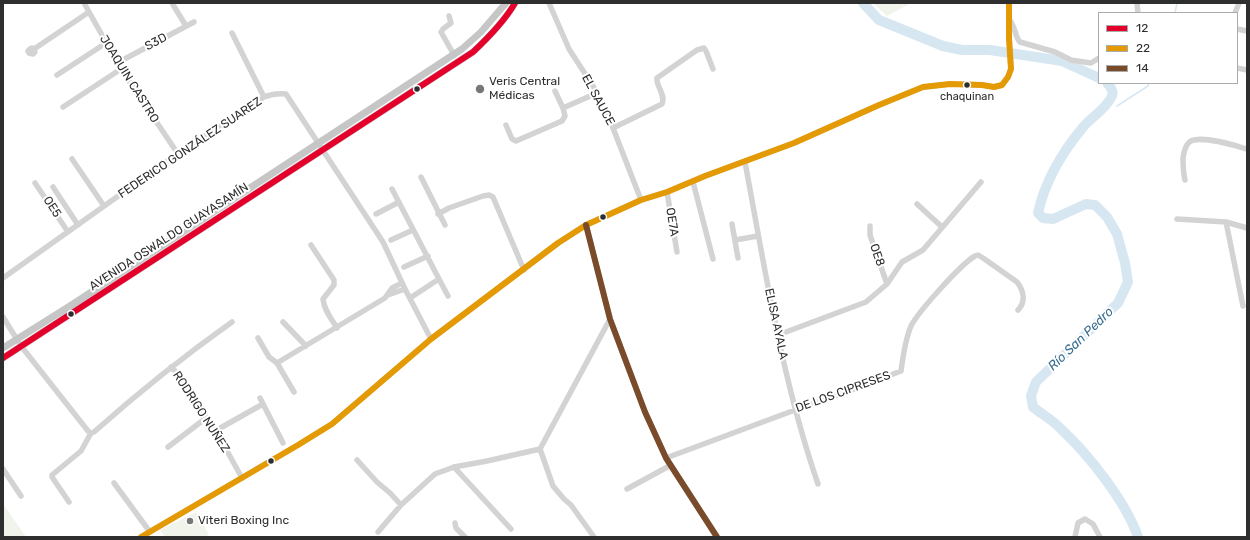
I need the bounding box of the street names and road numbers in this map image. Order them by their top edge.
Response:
street label: S3D [142,30,170,54]
street label: JOAQUIN CASTRO [96,32,162,126]
street label: EL SAUCE [579,72,617,128]
street label: FEDERICO GONZÁLEZ SUAREZ [115,94,265,202]
street label: AVENIDA OSWALDO GUAYASAMÍN [87,180,251,294]
street label: OE5 [40,194,64,220]
street label: OE7A [663,207,681,237]
street label: OE8 [866,242,888,268]
street label: ELISA AYALA [761,287,791,361]
street label: DE LOS CIPRESES [794,368,892,416]
street label: RODRIGO NUÑEZ [169,369,233,455]

